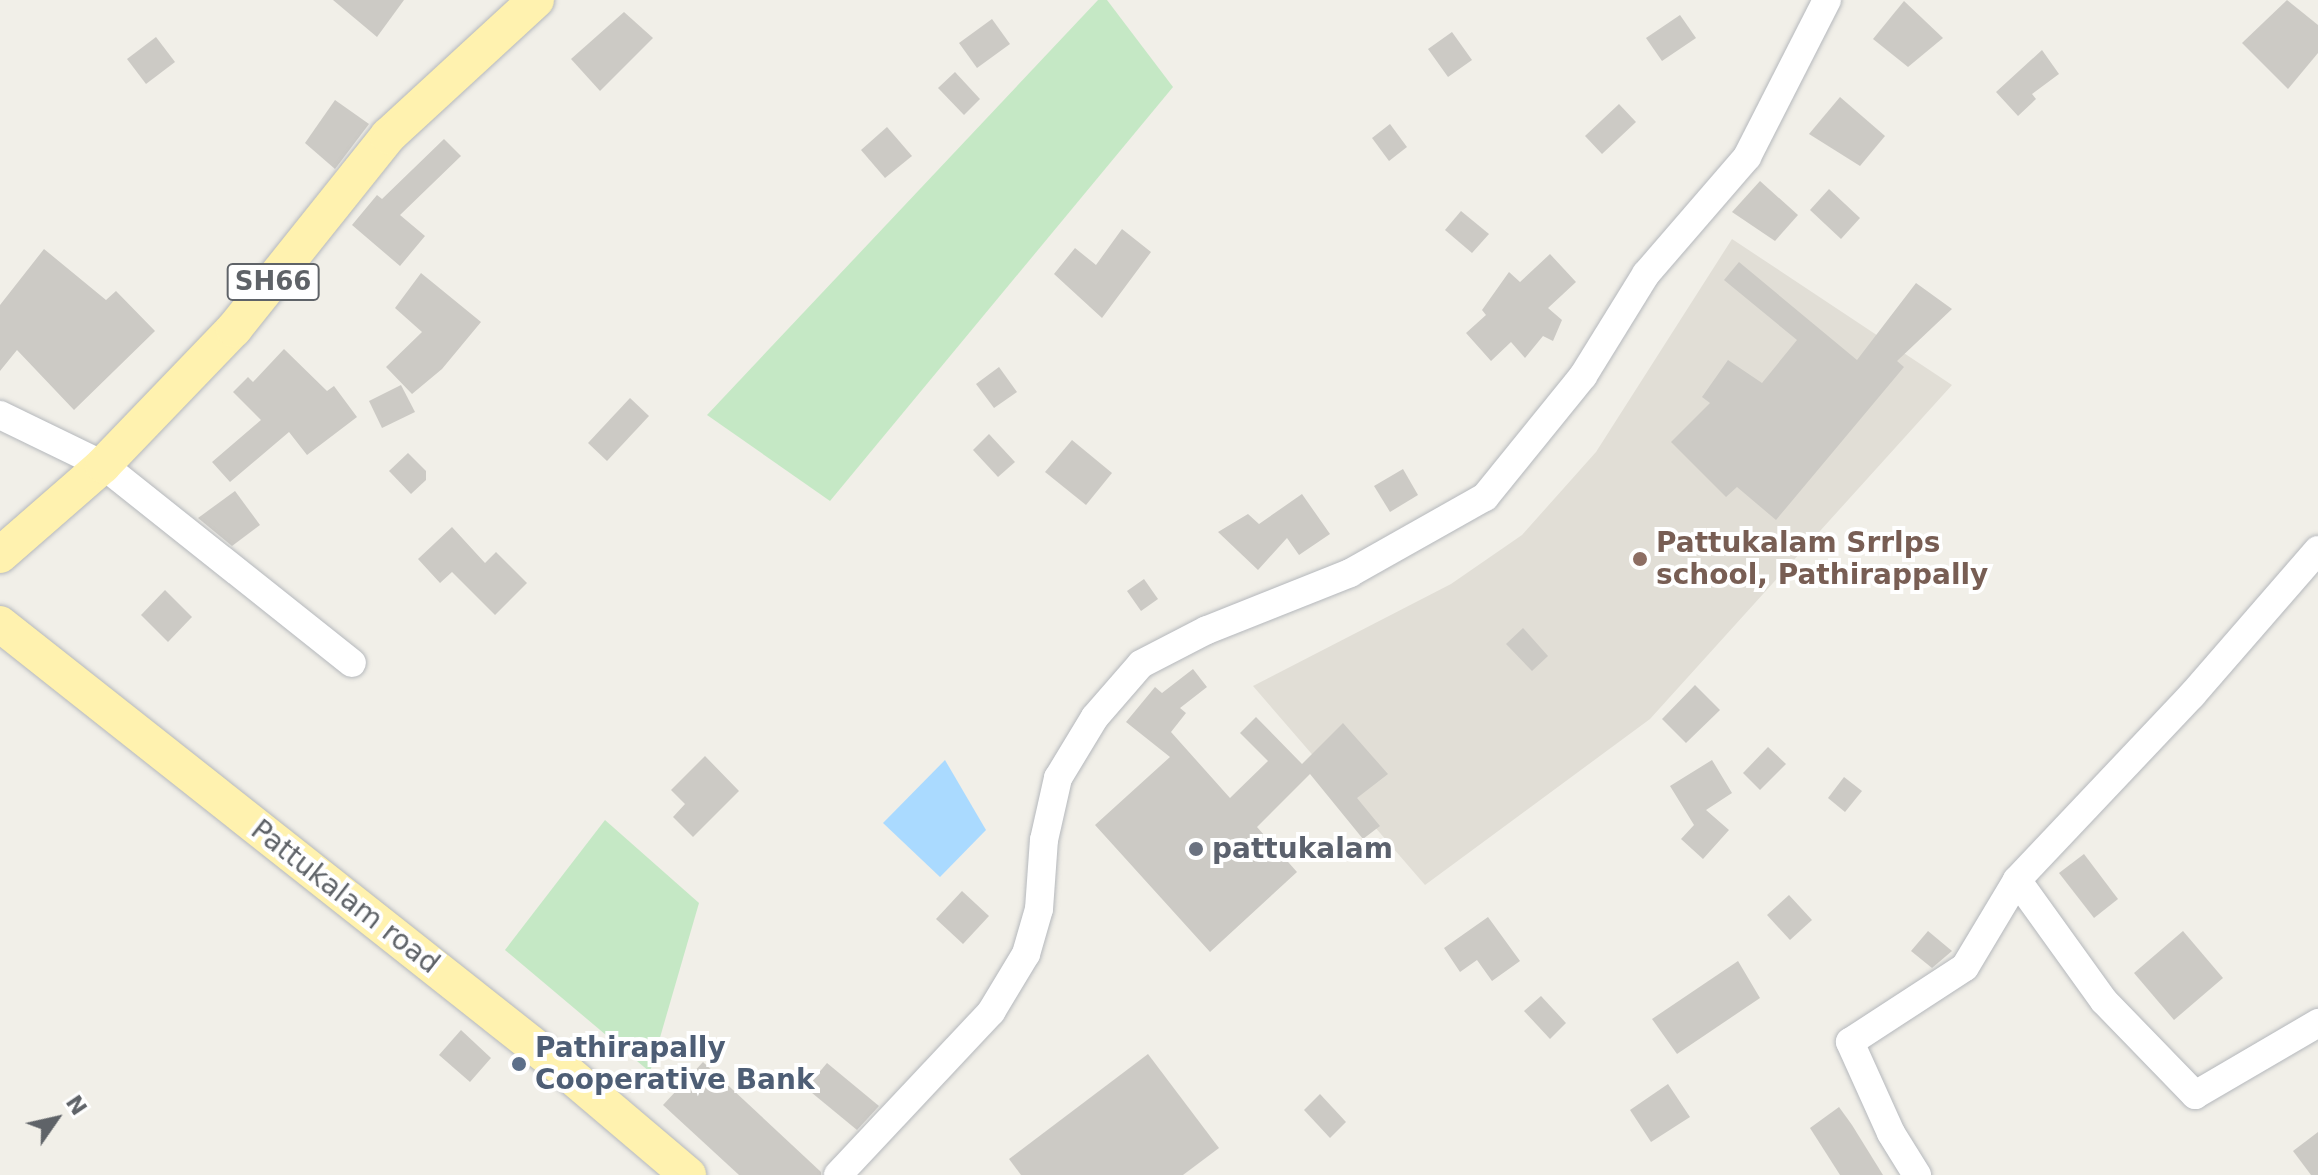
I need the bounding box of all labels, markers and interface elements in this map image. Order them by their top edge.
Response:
road number: SH66 [225,260,321,304]
place label: Pattukalam Srrlps school, Pathirappally [1656,526,1988,592]
marker: Pattukalam Srrlps school, Pathirappally [1631,550,1649,568]
street label: Pattukalam road [244,813,446,981]
place label: pattukalam [1212,832,1393,866]
marker: pattukalam [1187,840,1205,858]
place label: Pathirapally Cooperative Bank [535,1031,815,1097]
marker: Pathirapally Cooperative Bank [510,1055,528,1073]
north arrow [16,1079,96,1159]
text: N [61,1091,92,1120]

